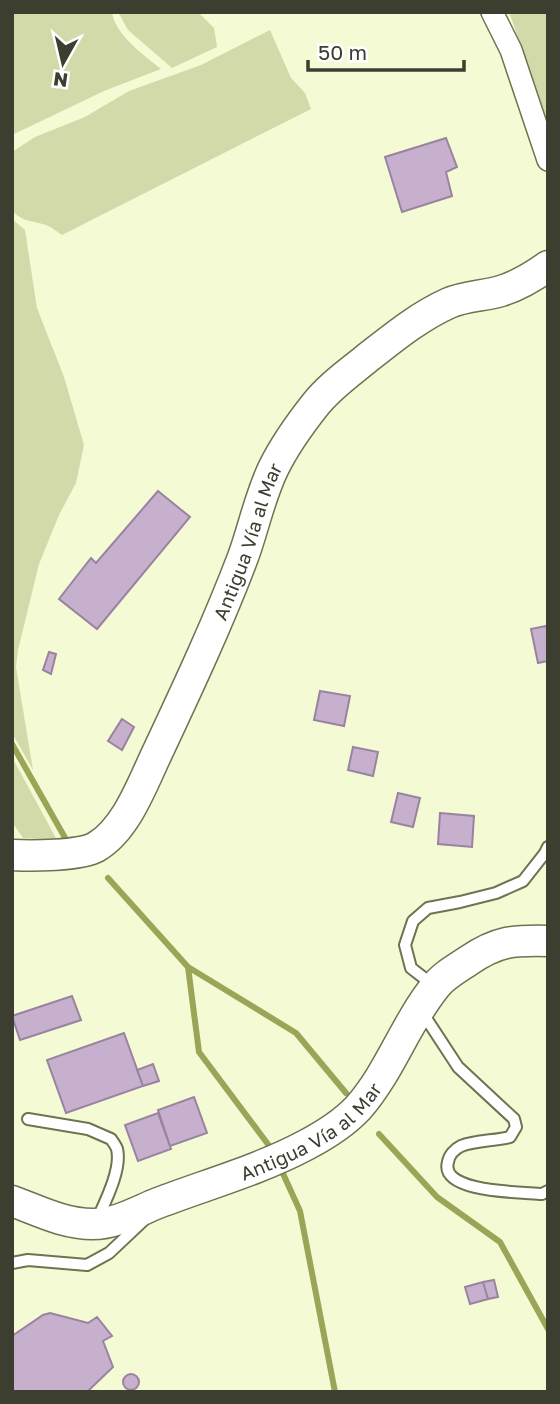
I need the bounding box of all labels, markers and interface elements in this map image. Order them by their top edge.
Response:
north arrow [28,28,98,98]
scale bar [308,28,464,72]
text: 50 m [318,39,367,65]
text: N [52,68,69,93]
street label: Antigua Vía al Mar [208,458,286,623]
street label: Antigua Vía al Mar [237,1077,386,1184]

